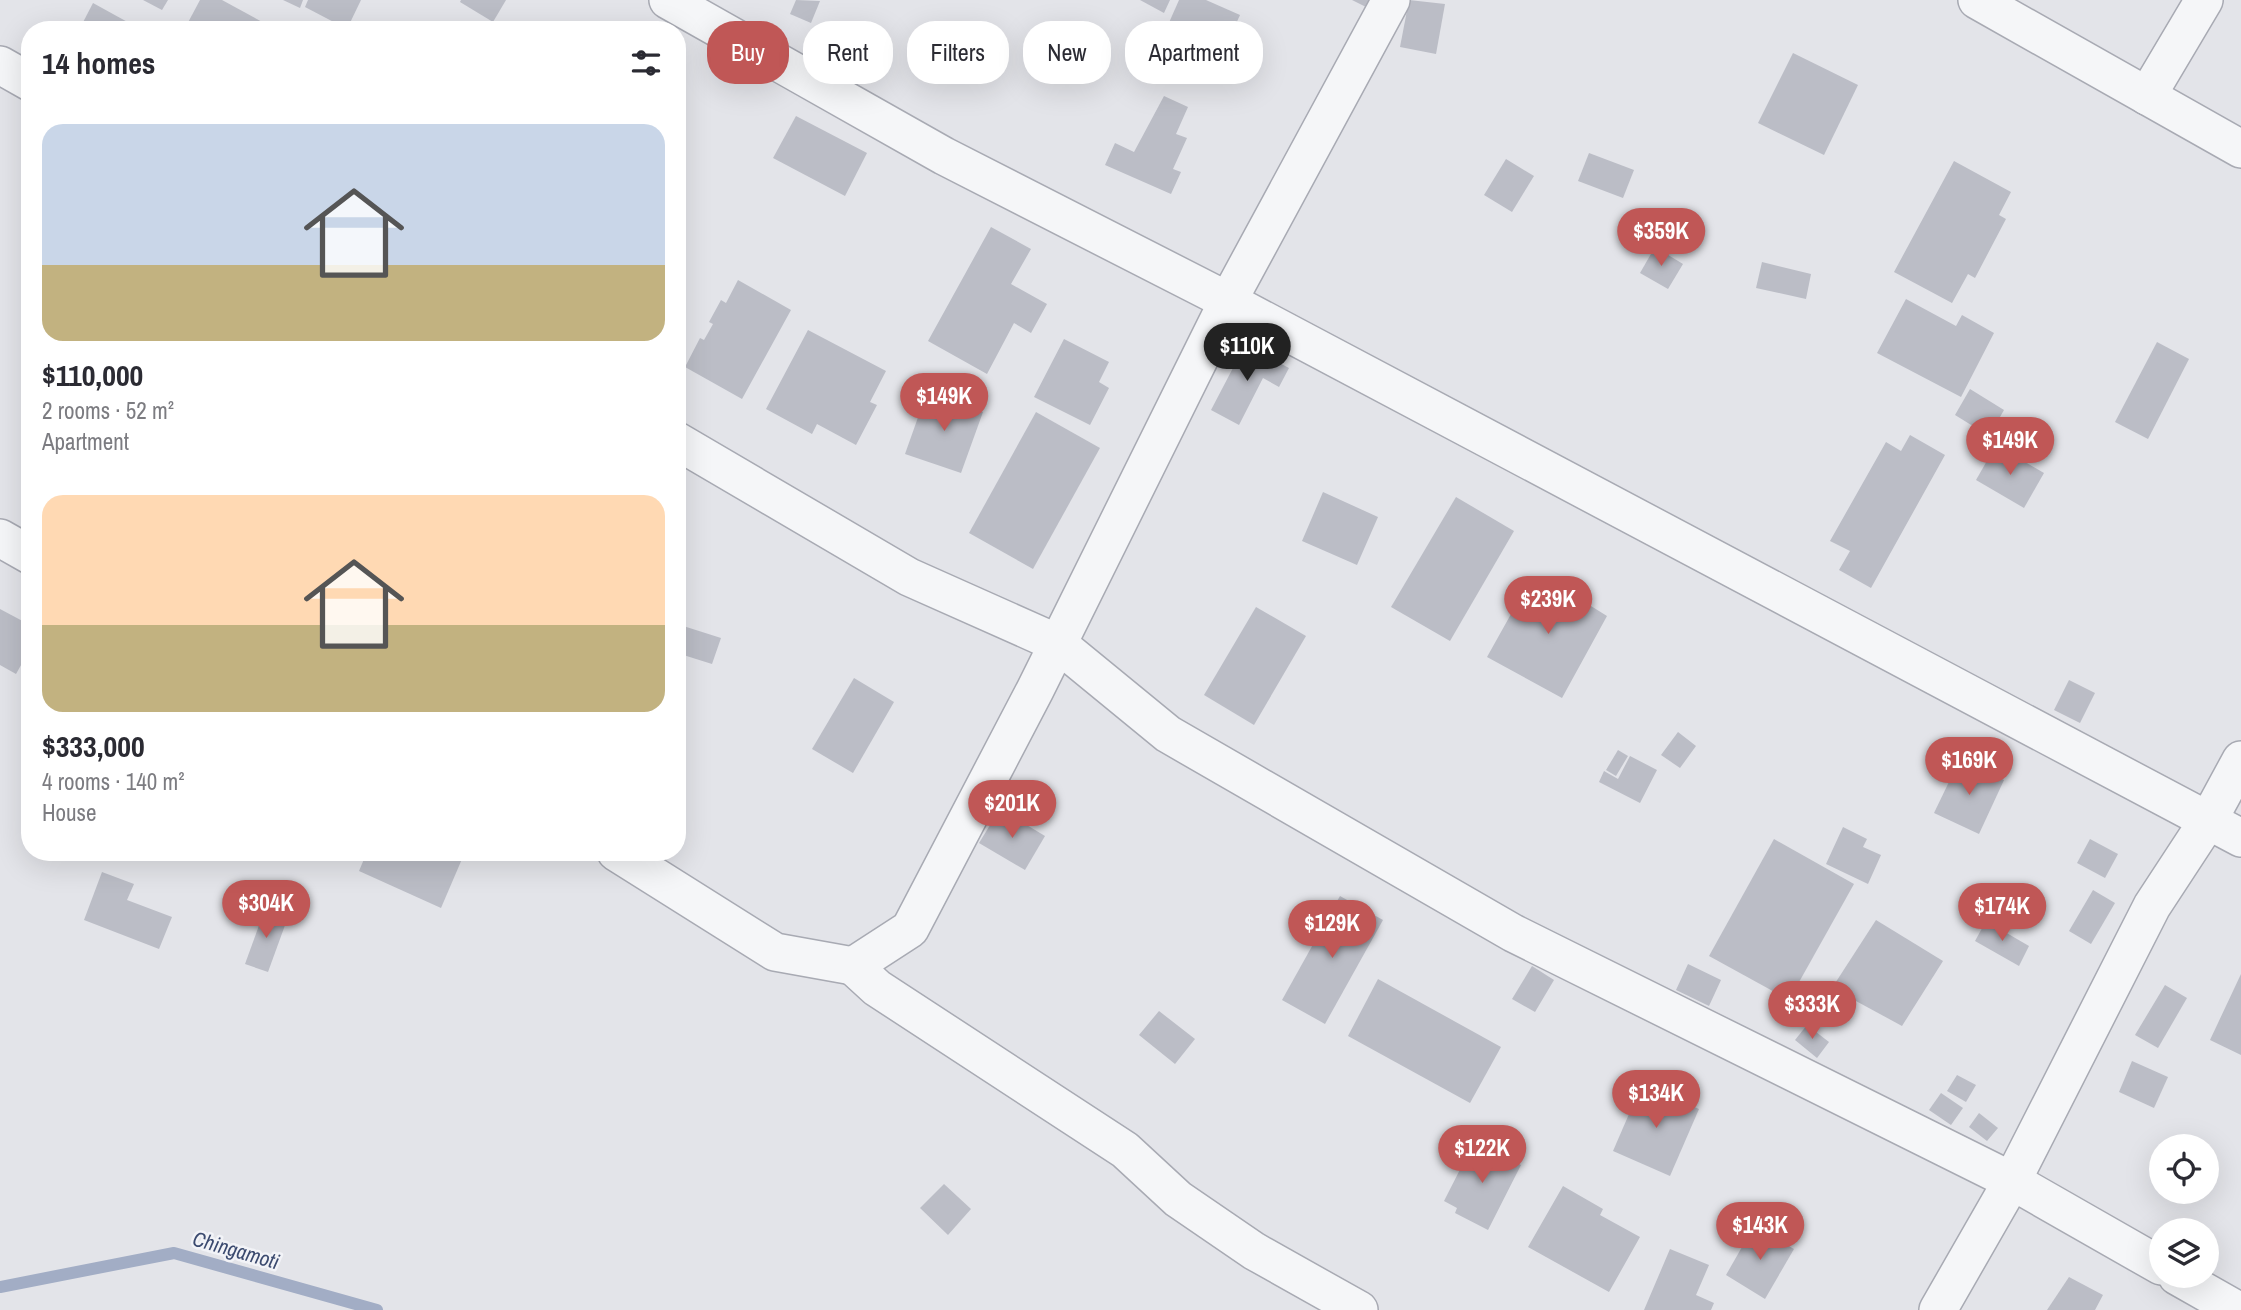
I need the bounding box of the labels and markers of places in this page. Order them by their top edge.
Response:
pin: $359K [1612,208,1710,268]
pin: $110K [1198,324,1296,383]
pin: $149K [895,374,993,433]
pin: $149K [1961,418,2059,477]
pin: $239K [1499,576,1597,636]
pin: $169K [1920,738,2018,797]
pin: $201K [963,780,1061,840]
pin: $304K [217,880,315,940]
pin: $174K [1953,884,2051,943]
pin: $129K [1283,900,1381,960]
pin: $333K [1763,982,1861,1041]
pin: $134K [1607,1070,1705,1130]
pin: $122K [1433,1126,1531,1185]
pin: $143K [1711,1202,1809,1262]

